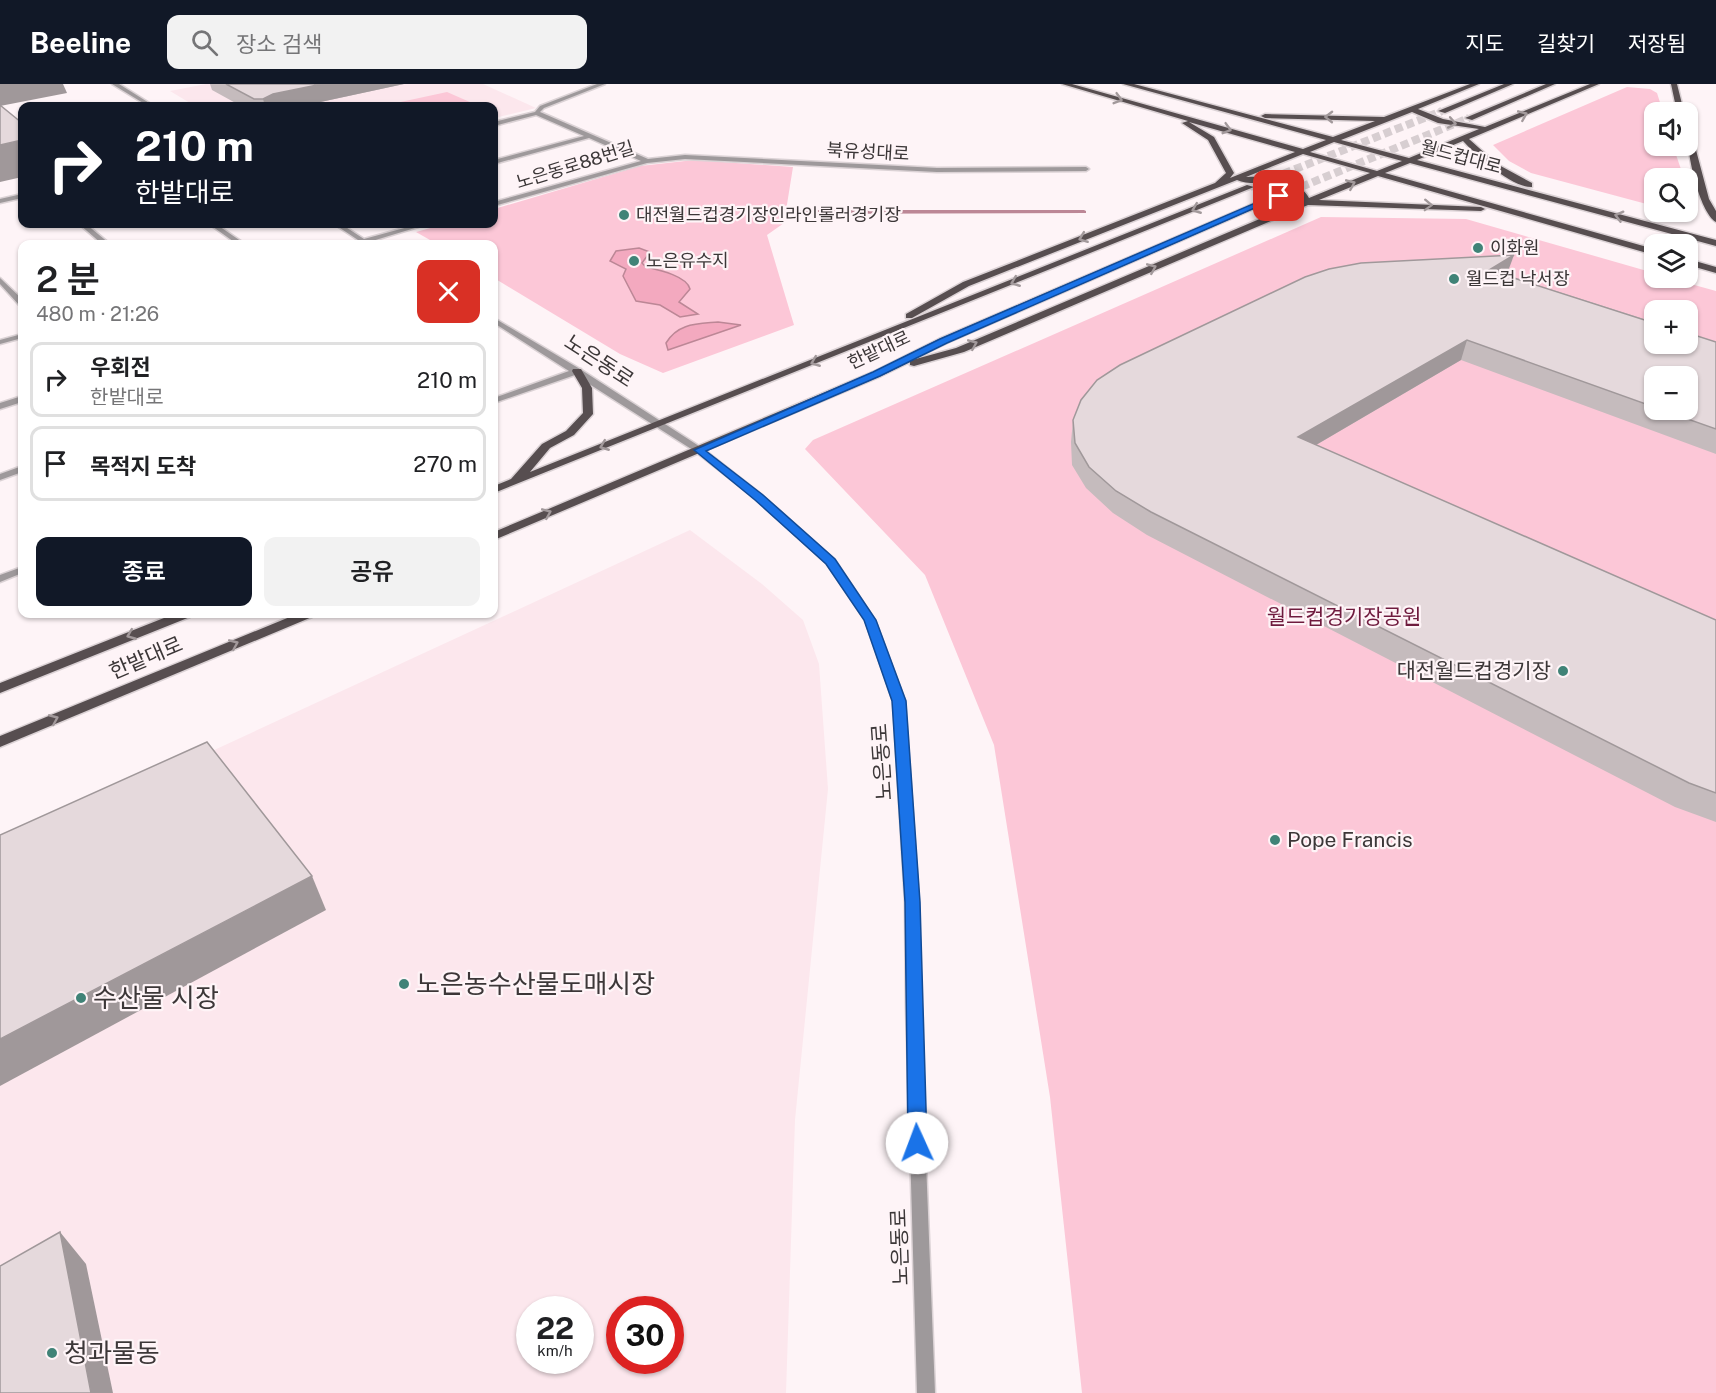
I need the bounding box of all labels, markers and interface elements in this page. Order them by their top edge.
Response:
search box [167,15,587,69]
text: Beeline [30,26,131,59]
icon: search [188,26,221,59]
text: 장소 검색 [236,31,322,57]
text: 지도 [1465,31,1504,56]
text: 길찾기 [1537,31,1595,56]
text: 저장됨 [1628,31,1686,56]
one-way arrow [1112,92,1123,104]
map controls [1644,102,1698,420]
button: sound [1644,102,1698,156]
one-way arrow [1516,110,1527,122]
one-way arrow [1325,111,1334,124]
one-way arrow [1447,116,1457,129]
text: 210 m [135,121,254,170]
one-way arrow [1222,122,1232,135]
icon: right [36,126,114,204]
street label: 월드컵대로 [1418,136,1504,177]
street label: 노은동로88번길 [513,137,637,192]
street label: 북유성대로 [826,139,910,164]
button: search [1644,168,1698,222]
pin [1253,170,1304,221]
text: 한밭대로 [135,176,234,208]
icon: arrive [1262,179,1295,212]
one-way arrow [1345,179,1356,191]
one-way arrow [1424,199,1433,212]
one-way arrow [1191,202,1202,214]
place label: 대전월드컵경기장인라인롤러경기장 [636,204,901,225]
marker: 대전월드컵경기장인라인롤러경기장 [617,208,631,222]
one-way arrow [1614,211,1624,224]
one-way arrow [1078,231,1089,244]
button: layers [1644,234,1698,288]
place label: 이화원 [1490,237,1540,258]
marker: 이화원 [1471,241,1485,255]
place label: 노은유수지 [646,250,729,271]
marker: 노은유수지 [627,254,641,268]
text: 2 분 [36,258,100,300]
button: close [417,260,480,323]
one-way arrow [1146,263,1157,275]
place label: 월드컵 낙서장 [1466,268,1570,289]
marker: 월드컵 낙서장 [1447,272,1461,286]
one-way arrow [1010,275,1021,287]
button: + [1644,300,1698,354]
text: 480 m · 21:26 [36,302,159,326]
street label: 한밭대로 [844,326,913,373]
street label: 노은동로 [560,329,638,392]
one-way arrow [966,339,977,351]
text: 우회전 [90,354,151,380]
one-way arrow [810,355,821,368]
icon: right [39,363,72,396]
button: − [1644,366,1698,420]
text: 210 m [417,367,477,393]
text: 한밭대로 [90,385,164,409]
one-way arrow [599,439,610,451]
icon: arrive [39,447,72,480]
text: 270 m [413,451,477,477]
text: 목적지 도착 [90,453,196,479]
one-way arrow [541,508,552,520]
button: 종료 [36,537,252,606]
button: 공유 [264,537,480,606]
park label: 월드컵경기장공원 [1267,604,1421,629]
one-way arrow [126,628,137,640]
street label: 한밭대로 [105,631,186,684]
one-way arrow [228,639,239,651]
place label: 대전월드컵경기장 [1396,658,1551,683]
marker: 대전월드컵경기장 [1556,664,1570,678]
one-way arrow [48,714,59,726]
street label: 노은동로 [866,723,897,801]
place label: Pope Francis [1287,827,1413,852]
marker: Pope Francis [1268,833,1282,847]
place label: 노은농수산물도매시장 [416,968,655,999]
marker: 노은농수산물도매시장 [397,977,411,991]
place label: 수산물 시장 [93,982,219,1013]
marker: 수산물 시장 [74,991,88,1005]
position arrow [885,1111,949,1175]
street label: 노은동로 [886,1208,913,1286]
speed limit sign: 30 [606,1296,684,1374]
text: 22 [536,1310,574,1346]
place label: 청과물동 [64,1337,160,1368]
text: km/h [537,1342,573,1359]
marker: 청과물동 [45,1346,59,1360]

